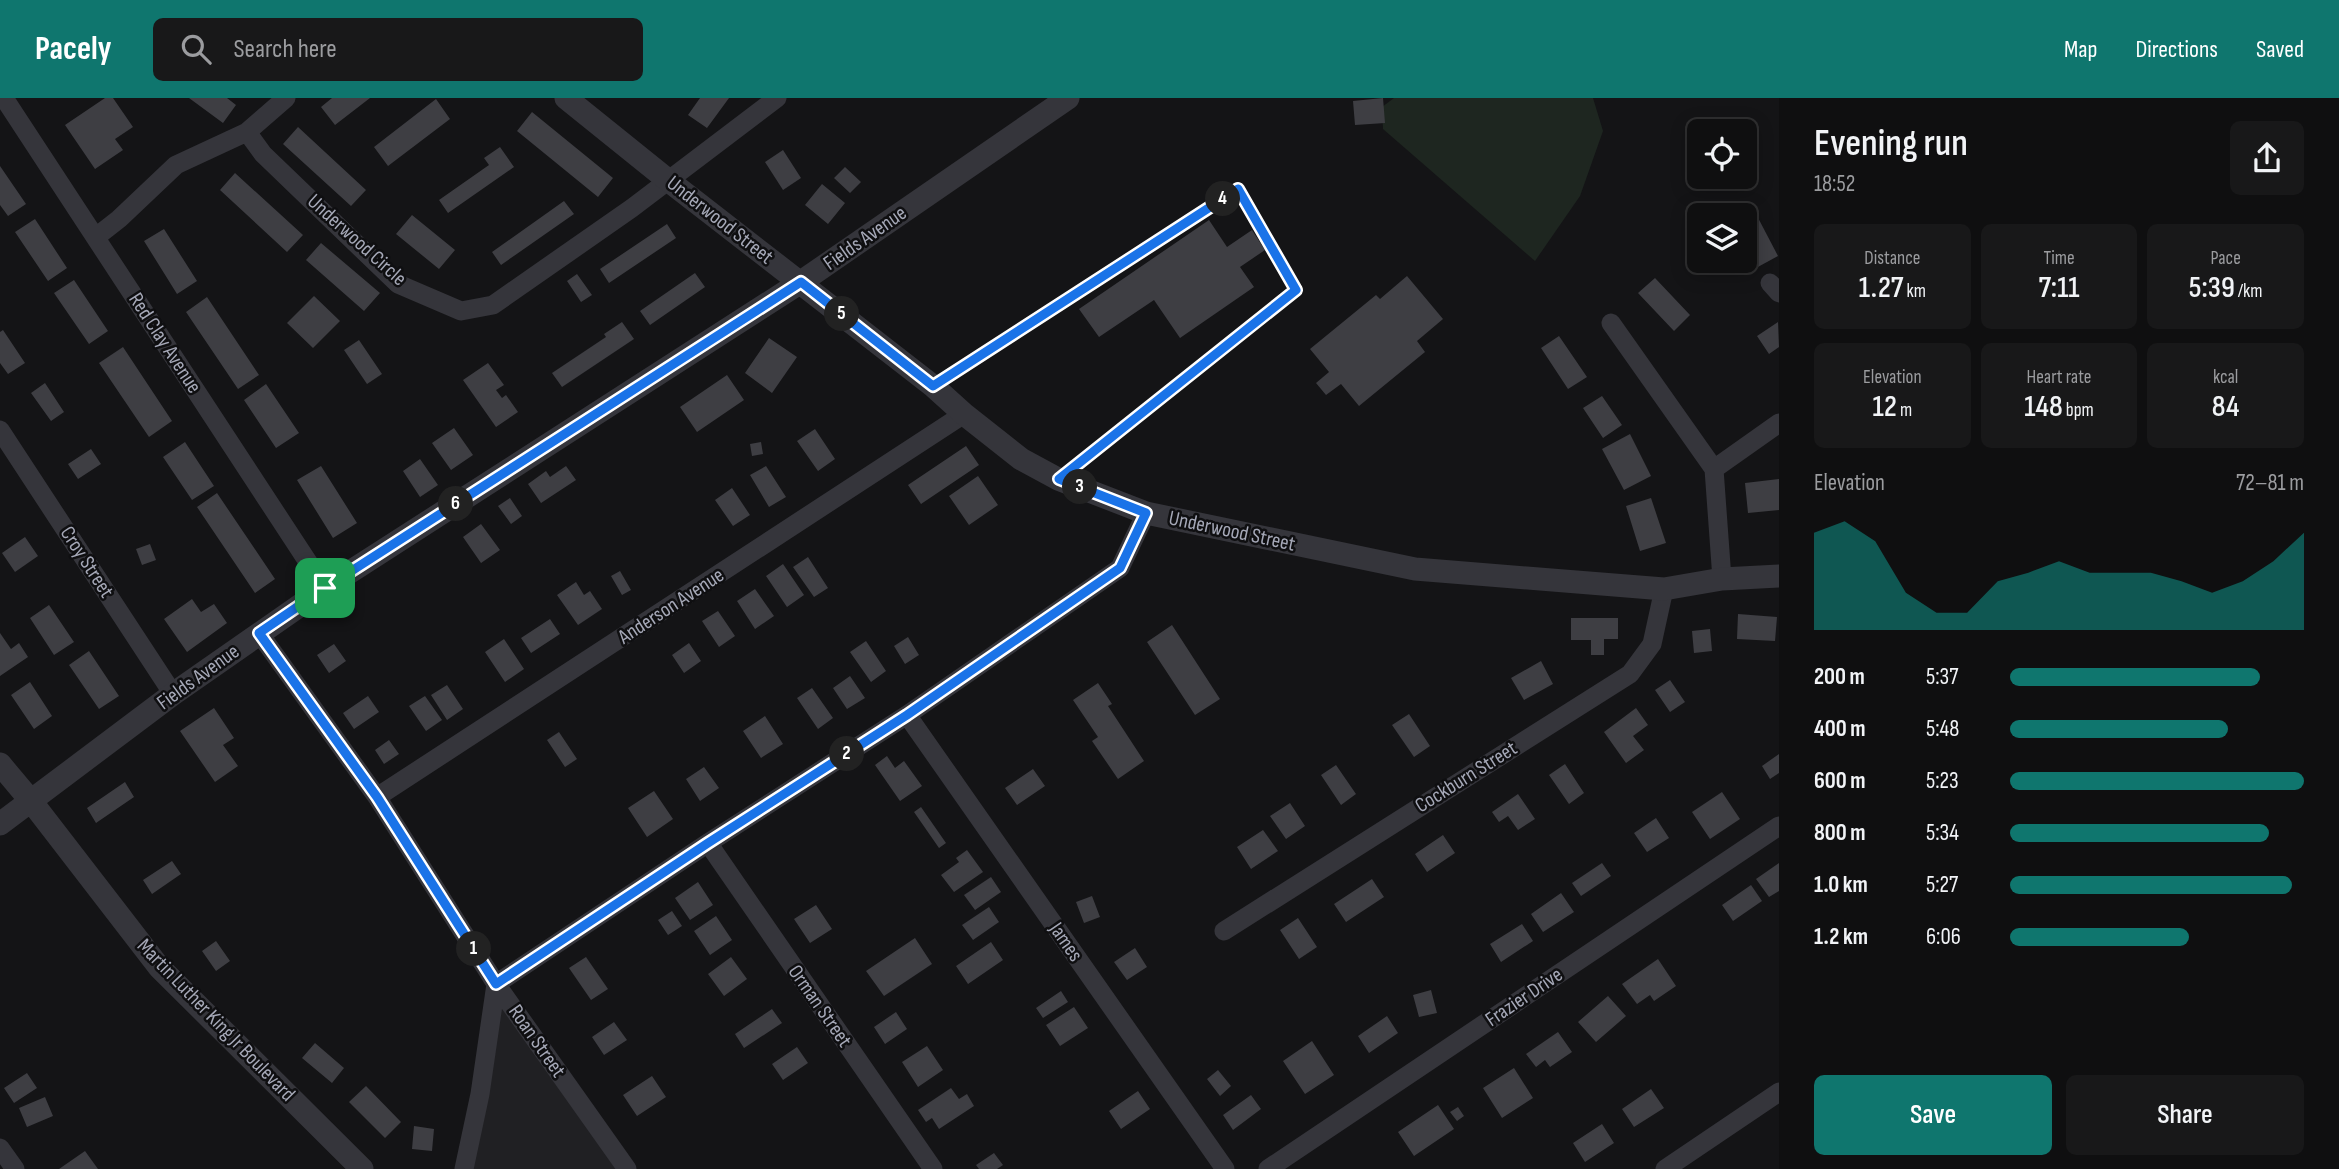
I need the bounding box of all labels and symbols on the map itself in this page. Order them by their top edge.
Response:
street label: Underwood Street [662,171,778,269]
pin: 4 [1206,182,1240,217]
street label: Underwood Circle [302,189,412,291]
street label: Fields Avenue [819,200,911,276]
street label: Red Clay Avenue [123,288,207,398]
pin: 5 [824,296,860,332]
pin: 3 [1062,470,1098,504]
pin: 6 [438,486,474,522]
street label: Underwood Street [1167,505,1297,557]
street label: Croy Street [55,522,119,602]
pin [295,558,355,618]
street label: Anderson Avenue [613,563,729,650]
street label: Fields Avenue [152,639,244,715]
pin: 2 [830,736,864,772]
street label: Cockburn Street [1410,736,1522,818]
street label: James [1043,917,1088,966]
pin: 1 [456,932,491,966]
street label: Martin Luther King Jr Boulevard [132,933,300,1107]
street label: Orman Street [783,960,857,1052]
street label: Frazier Drive [1481,962,1567,1032]
street label: Roan Street [503,1000,571,1082]

